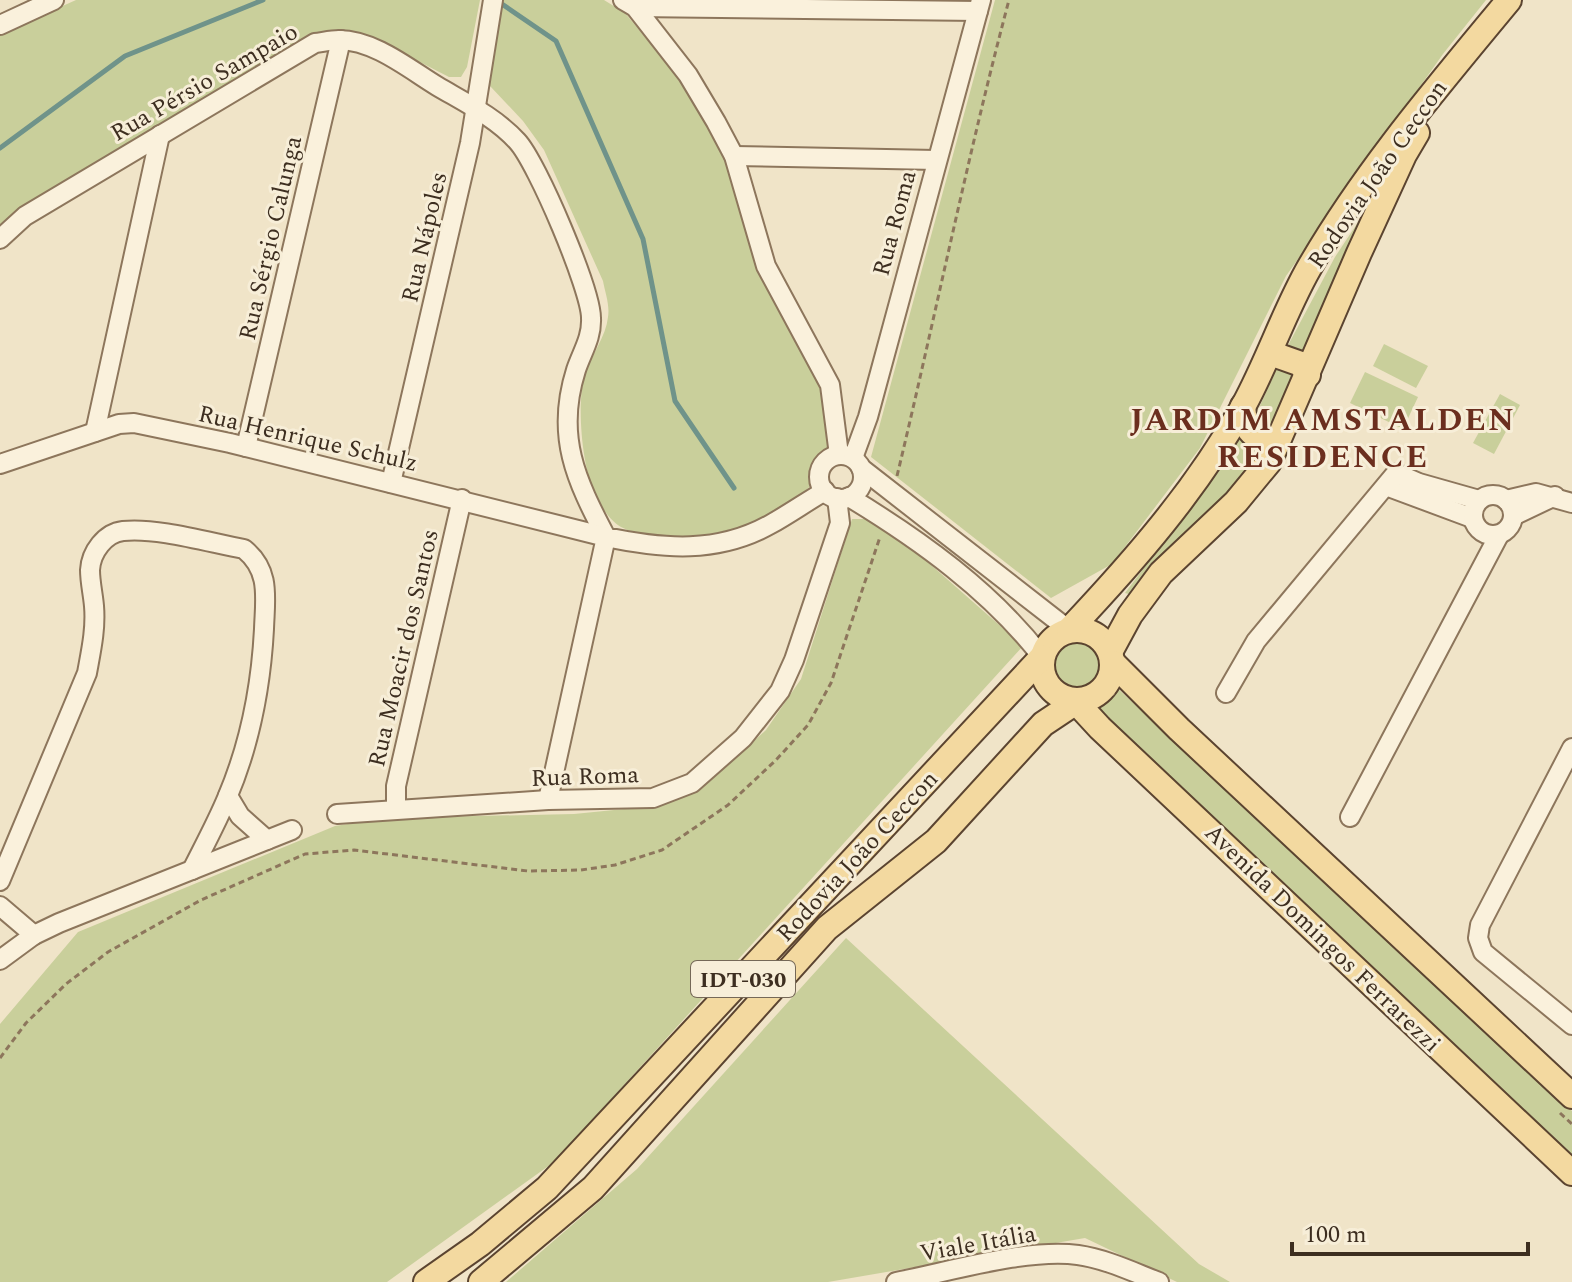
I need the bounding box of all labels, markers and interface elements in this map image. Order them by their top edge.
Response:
street label: Rua Pérsio Sampaio [104,14,305,151]
street label: Rodovia João Ceccon [1299,73,1457,277]
street label: Rua Sérgio Calunga [230,132,312,344]
street label: Rua Roma [864,166,926,280]
street label: Rua Nápoles [392,168,458,306]
street label: Rua Henrique Schulz [194,396,421,482]
district label: JARDIM AMSTALDEN RESIDENCE [1130,396,1516,482]
street label: Rua Moacir dos Santos [359,526,449,771]
street label: Rua Roma [530,757,640,797]
street label: Rodovia João Ceccon [768,763,947,951]
street label: Avenida Domingos Ferrarezzi [1196,816,1449,1062]
road number: IDT-030 [691,961,795,997]
scale bar [1292,1206,1528,1256]
street label: Viale Itália [917,1216,1039,1272]
text: 100 m [1304,1217,1367,1253]

